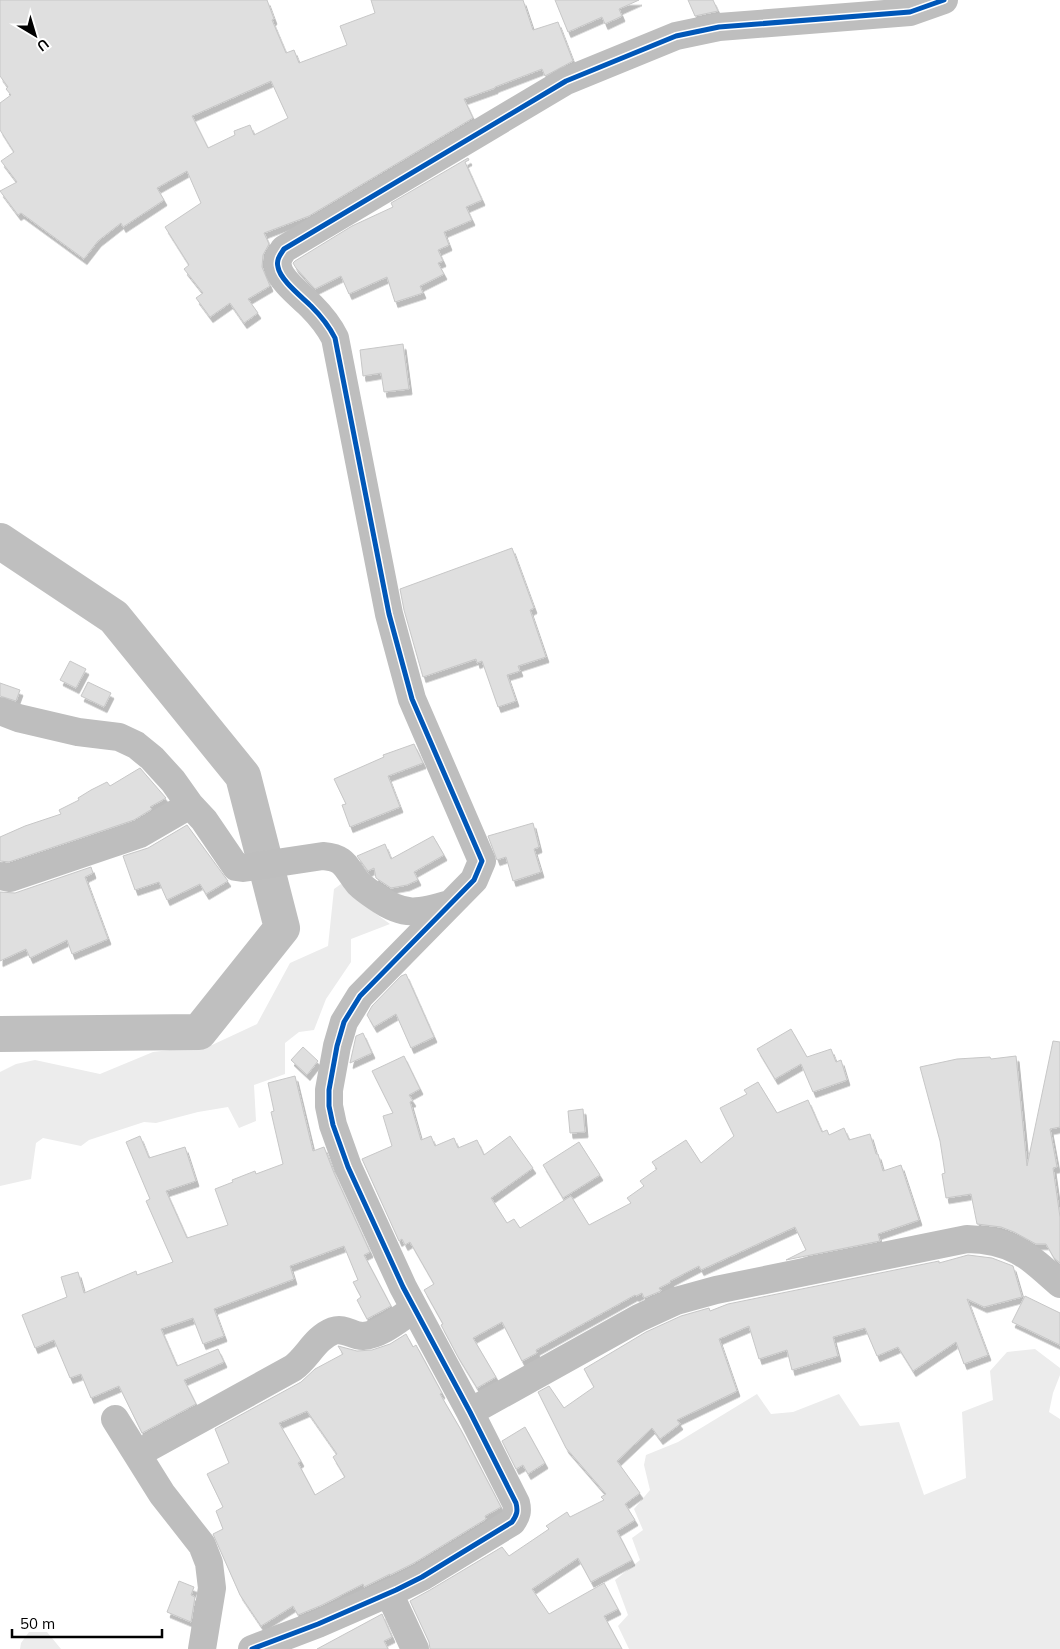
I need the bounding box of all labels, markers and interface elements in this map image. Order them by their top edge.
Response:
north arrow [10,10,60,60]
text: U [33,35,53,56]
scale bar [12,1606,162,1638]
text: 50 m [20,1614,55,1633]

